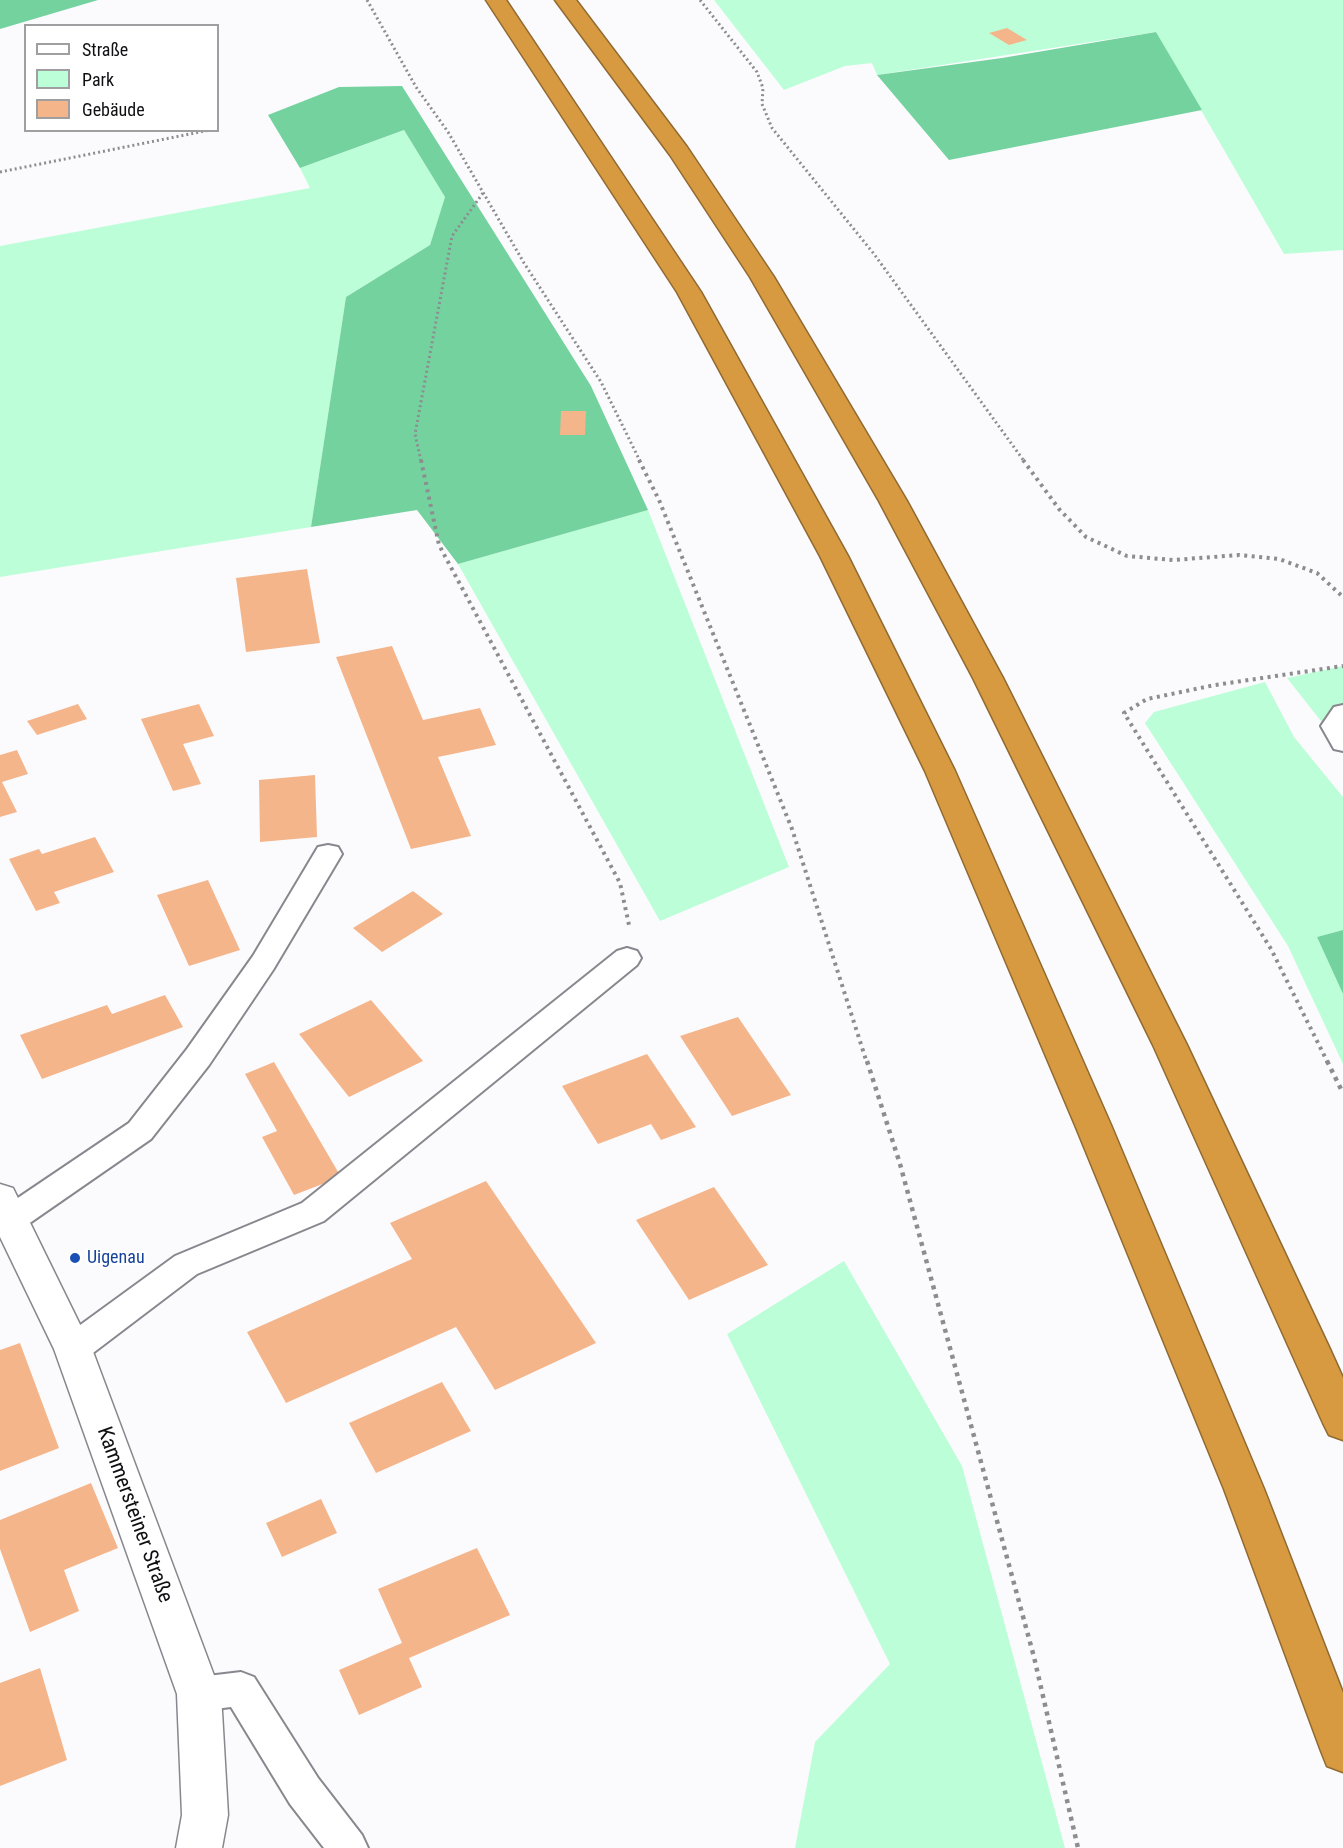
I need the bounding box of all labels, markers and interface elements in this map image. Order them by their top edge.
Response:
legend [24,24,219,132]
text: Straße [82,39,128,60]
text: Park [82,69,114,90]
text: Gebäude [82,99,145,120]
place label: Uigenau [87,1247,145,1269]
marker: Uigenau [68,1251,82,1265]
street label: Kammersteiner Straße [91,1424,177,1606]

